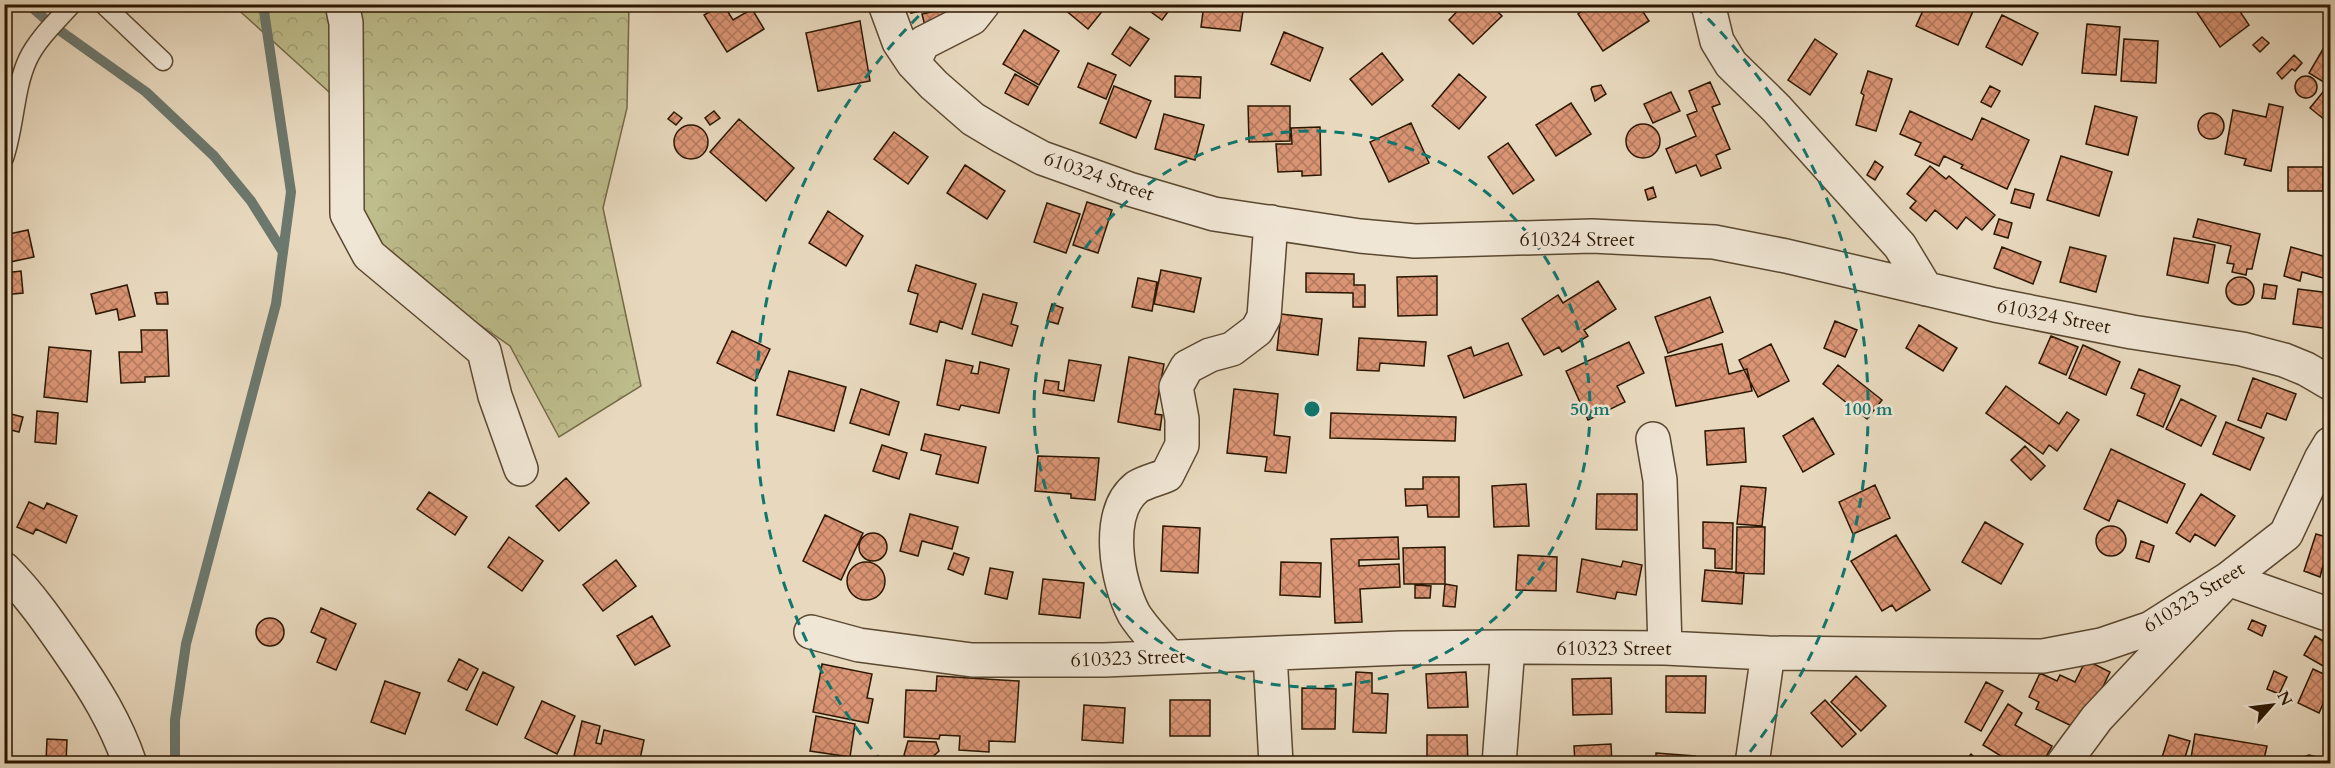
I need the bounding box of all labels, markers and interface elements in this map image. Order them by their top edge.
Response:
street label: 610324 Street [1040,145,1158,208]
street label: 610324 Street [1520,226,1635,253]
street label: 610324 Street [1995,292,2114,340]
text: 50 m [1570,397,1610,422]
text: 100 m [1843,397,1893,422]
centre of rings [1302,399,1322,419]
street label: 610323 Street [2138,555,2250,639]
street label: 610323 Street [1557,635,1672,662]
street label: 610323 Street [1070,642,1187,673]
north arrow [2242,675,2302,735]
text: N [2271,687,2297,710]

